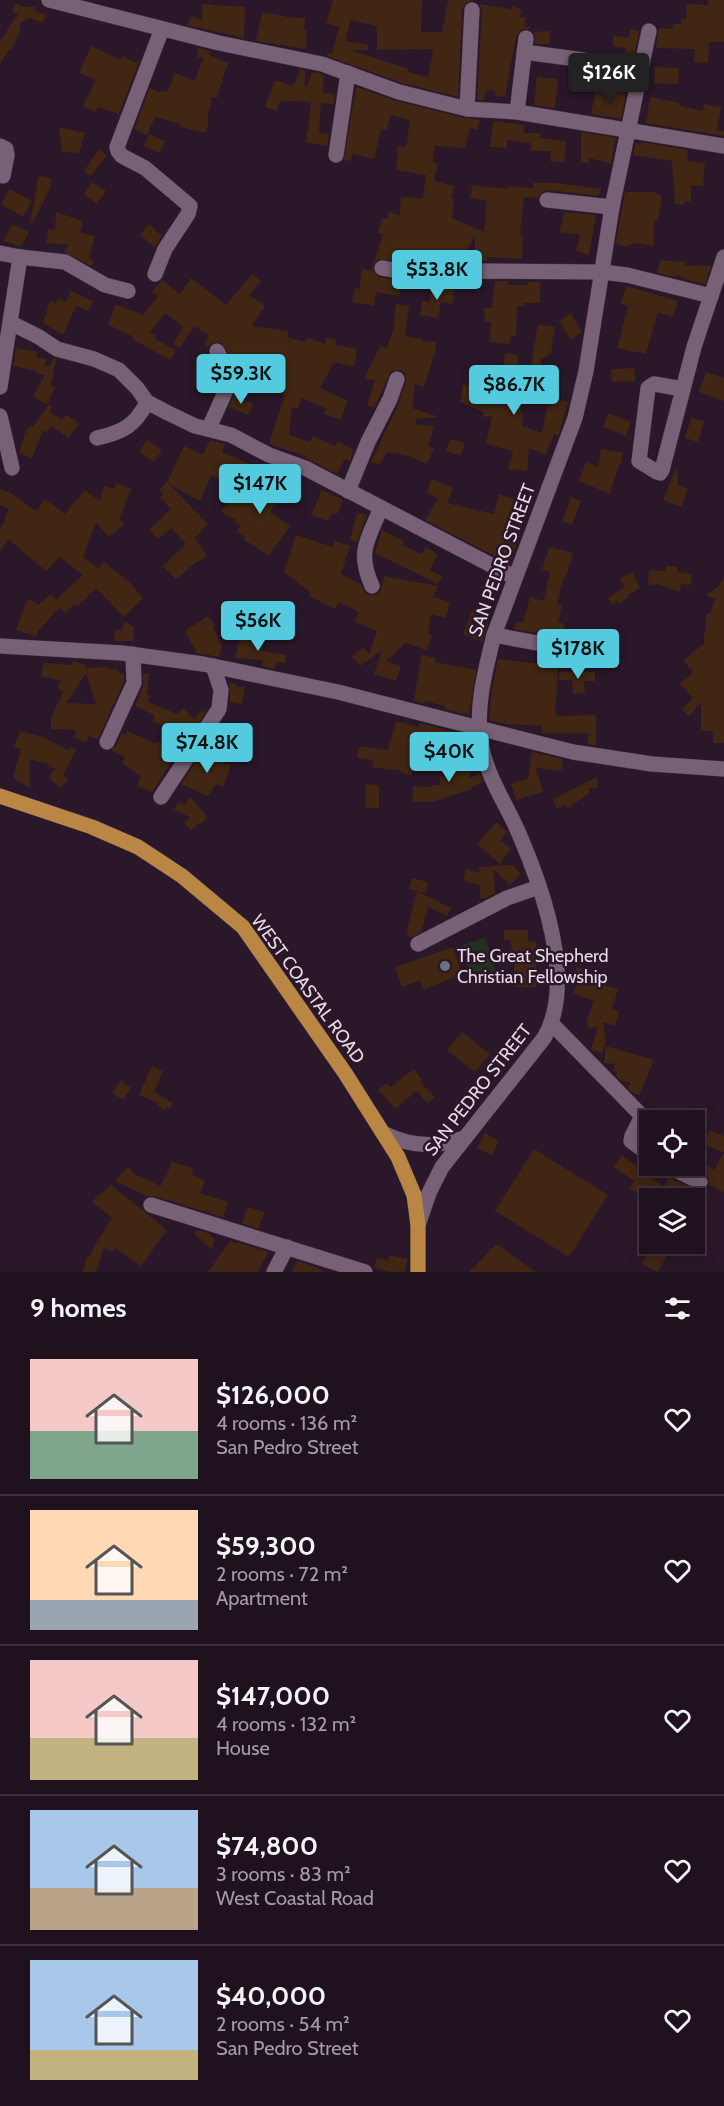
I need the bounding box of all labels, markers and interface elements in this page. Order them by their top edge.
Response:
pin: $126K [567,53,651,104]
text: $126K [582,60,636,84]
pin: $53.8K [388,250,486,301]
text: $53.8K [406,257,468,281]
pin: $59.3K [192,354,290,405]
text: $59.3K [211,361,272,385]
pin: $86.7K [465,365,563,416]
text: $86.7K [483,372,545,396]
pin: $147K [218,464,302,515]
text: $147K [233,471,287,495]
street label: SAN PEDRO STREET [464,480,540,639]
pin: $56K [222,601,294,652]
text: $56K [235,608,281,632]
pin: $178K [536,629,620,680]
text: $178K [551,636,605,660]
pin: $74.8K [158,723,256,774]
text: $74.8K [176,730,238,754]
pin: $40K [413,732,485,783]
text: $40K [424,739,474,763]
street label: WEST COASTAL ROAD [247,910,369,1068]
place label: The Great Shepherd Christian Fellowship [457,945,609,988]
marker: The Great Shepherd Christian Fellowship [438,959,452,973]
street label: SAN PEDRO STREET [420,1020,536,1160]
map controls [639,1110,705,1254]
button: locate [639,1110,705,1176]
button: layers [639,1188,705,1254]
text: 9 homes [30,1292,127,1324]
icon: filters [661,1292,694,1325]
text: $126,000 [216,1379,330,1411]
icon: home [78,1383,150,1455]
icon: heart [661,1403,694,1436]
text: 4 rooms · 136 m² [216,1411,357,1435]
text: San Pedro Street [216,1435,358,1459]
text: $59,300 [216,1530,316,1562]
icon: home [78,1534,150,1606]
icon: heart [661,1554,694,1587]
text: 2 rooms · 72 m² [216,1562,348,1586]
text: Apartment [216,1586,308,1610]
text: $147,000 [216,1680,330,1712]
icon: home [78,1684,150,1756]
icon: heart [661,1704,694,1737]
text: 4 rooms · 132 m² [216,1712,356,1736]
text: House [216,1736,270,1760]
text: $74,800 [216,1830,318,1862]
icon: home [78,1834,150,1906]
icon: heart [661,1854,694,1887]
text: 3 rooms · 83 m² [216,1862,351,1886]
text: West Coastal Road [216,1886,374,1910]
text: $40,000 [216,1980,326,2012]
icon: home [78,1984,150,2056]
icon: heart [661,2004,694,2037]
text: 2 rooms · 54 m² [216,2012,350,2036]
text: San Pedro Street [216,2036,358,2060]

